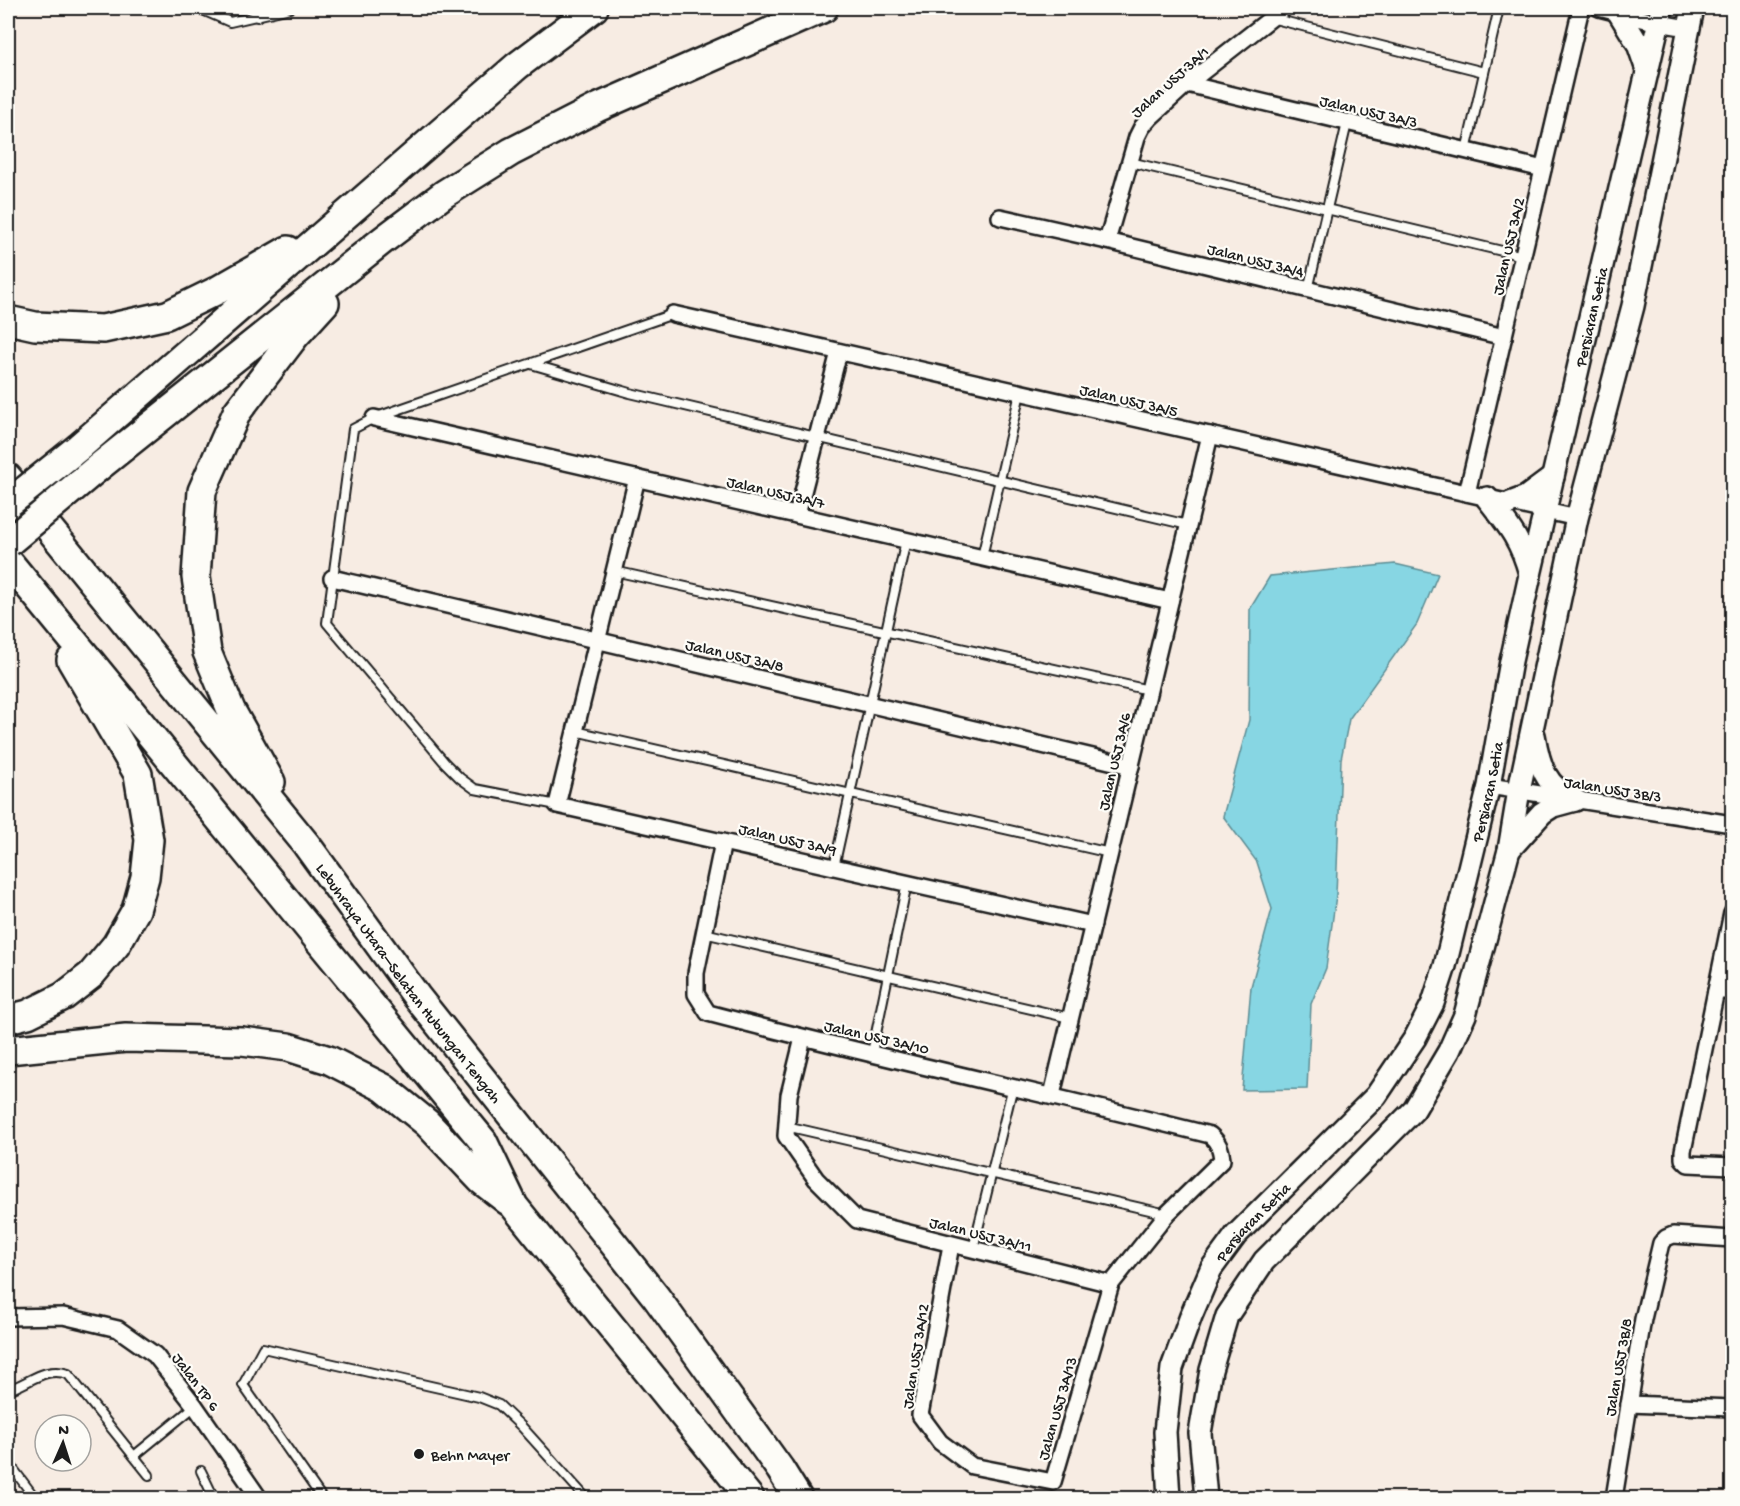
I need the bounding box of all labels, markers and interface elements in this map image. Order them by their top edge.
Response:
street label: Jalan USJ 3A/1 [1129,44,1214,123]
street label: Jalan USJ 3A/3 [1317,93,1419,134]
street label: Jalan USJ 3A/2 [1490,196,1531,297]
street label: Jalan USJ 3A/4 [1205,241,1306,284]
street label: Persiaran Setia [1573,265,1615,370]
street label: Jalan USJ 3A/5 [1077,382,1179,423]
street label: Jalan USJ 3A/7 [724,474,827,515]
street label: Jalan USJ 3A/8 [683,637,786,678]
street label: Jalan USJ 3A/6 [1096,710,1137,813]
street label: Persiaran Setia [1469,740,1510,845]
street label: Jalan USJ 3B/3 [1562,774,1663,809]
street label: Jalan USJ 3A/9 [737,821,838,862]
street label: Lebuhraya Utara–Selatan Hubungan Tengah [310,861,504,1109]
street label: Jalan USJ 3A/10 [822,1018,931,1061]
street label: Persiaran Setia [1213,1179,1297,1268]
street label: Jalan USJ 3A/11 [927,1215,1033,1258]
street label: Jalan USJ 3A/12 [900,1303,935,1410]
street label: Jalan USJ 3B/8 [1602,1317,1638,1418]
street label: Jalan TP 6 [166,1350,223,1417]
street label: Jalan USJ 3A/13 [1036,1355,1083,1463]
north arrow [33,1413,93,1473]
text: N [58,1422,70,1441]
marker: Behn Mayer [412,1447,426,1461]
place label: Behn Mayer [430,1448,511,1467]

